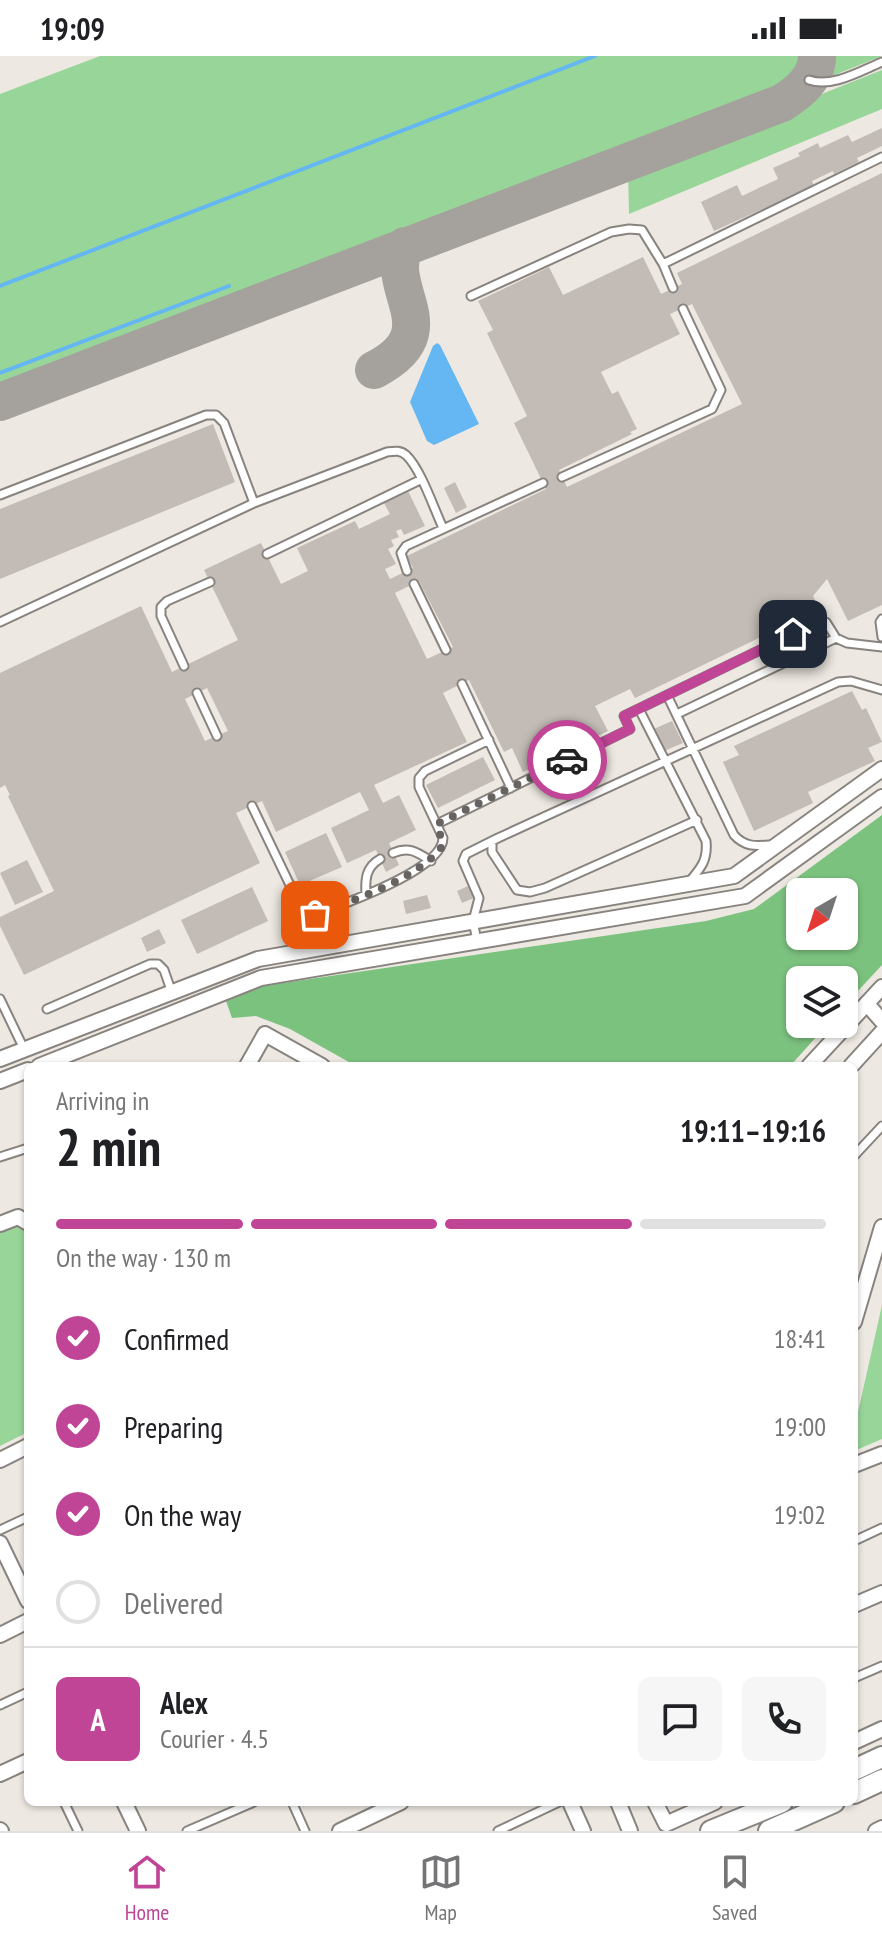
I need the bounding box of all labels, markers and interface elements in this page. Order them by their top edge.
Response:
text: 19:09 [40,9,105,48]
pin [759,600,827,668]
icon: home [771,612,815,656]
courier [527,720,607,800]
icon: car [545,738,589,782]
north arrow [786,878,858,950]
map controls [786,878,858,1038]
pin [281,881,349,949]
icon: bag [293,893,337,937]
button: layers [786,966,858,1038]
text: Arriving in [56,1084,149,1117]
text: 19:11–19:16 [680,1111,826,1150]
text: 2 min [56,1113,161,1180]
text: On the way · 130 m [56,1241,231,1274]
icon: check [56,1316,100,1360]
text: Confirmed [124,1319,229,1358]
text: 18:41 [774,1322,826,1355]
icon: check [56,1404,100,1448]
text: Preparing [124,1407,223,1446]
text: 19:00 [774,1410,826,1443]
icon: check [56,1492,100,1536]
text: On the way [124,1495,241,1534]
text: 19:02 [774,1498,826,1531]
text: Delivered [124,1583,223,1622]
button: chat [638,1677,722,1761]
button: phone [742,1677,826,1761]
text: Alex [160,1683,208,1722]
text: A [90,1700,106,1739]
text: Courier · 4.5 [160,1722,269,1755]
tab: Home [125,1850,169,1926]
tab: Map [419,1850,463,1926]
tab: Saved [712,1850,757,1926]

